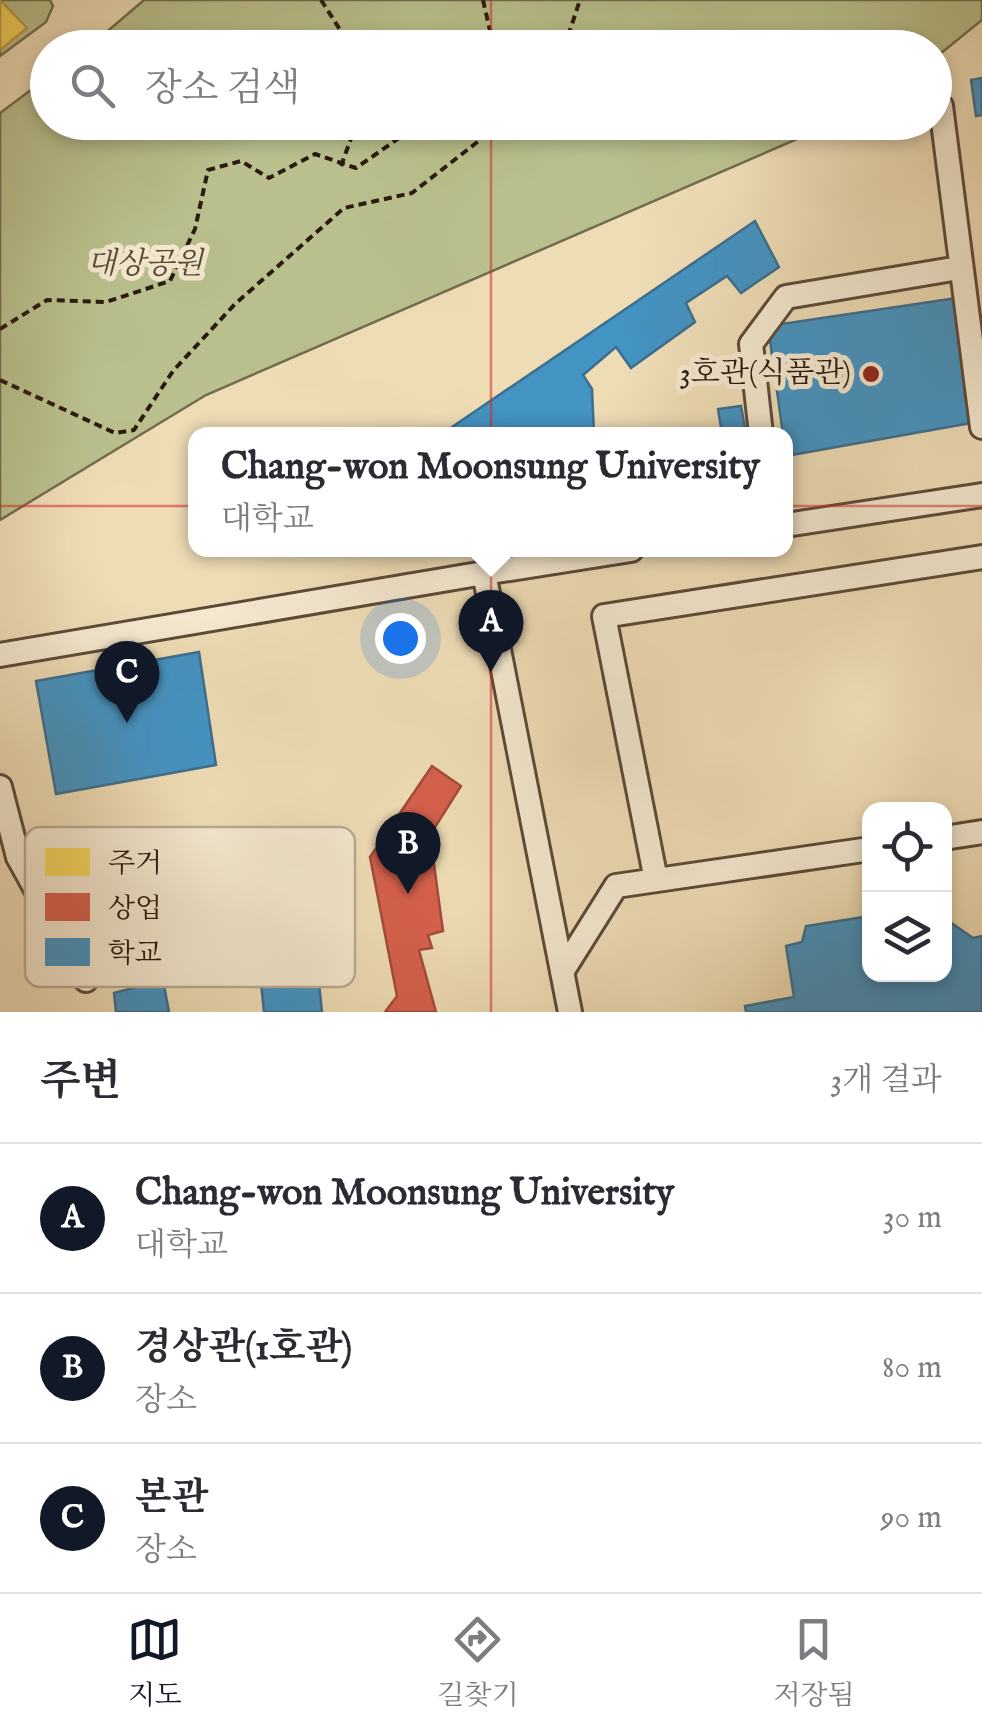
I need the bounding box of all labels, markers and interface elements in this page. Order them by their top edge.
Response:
search box [30,30,952,140]
icon: search [65,58,120,113]
text: 장소 검색 [145,66,300,114]
park label: 대상공원 [87,246,205,284]
place label: 3호관(식품관) [680,355,851,393]
marker: 3호관(식품관) [860,363,882,385]
popup [188,427,793,557]
text: Chang-won Moonsung University [221,444,760,492]
text: 대학교 [221,500,314,541]
pin: A [458,590,524,672]
your location [375,613,426,664]
pin: C [94,640,160,723]
map controls [862,802,952,982]
button: locate [862,802,952,892]
pin: B [376,812,440,894]
legend [25,827,355,987]
text: 주거 [108,847,162,882]
text: 상업 [108,892,162,927]
button: layers [862,892,952,982]
text: 학교 [108,937,162,972]
text: 주변 [40,1056,121,1109]
text: 3개 결과 [830,1061,942,1102]
text: Chang-won Moonsung University [135,1170,674,1218]
text: A [62,1198,83,1239]
text: 30 m [883,1198,942,1239]
text: 대학교 [135,1226,228,1267]
text: 경상관(1호관) [135,1325,352,1373]
text: B [62,1348,83,1389]
text: 80 m [882,1348,942,1389]
text: 장소 [135,1381,197,1422]
text: 본관 [135,1475,208,1523]
text: C [61,1498,84,1539]
text: 90 m [881,1498,942,1539]
text: 장소 [135,1531,197,1572]
tab: 지도 [127,1612,182,1714]
tab: 길찾기 [437,1612,518,1714]
tab: 저장됨 [773,1612,855,1714]

